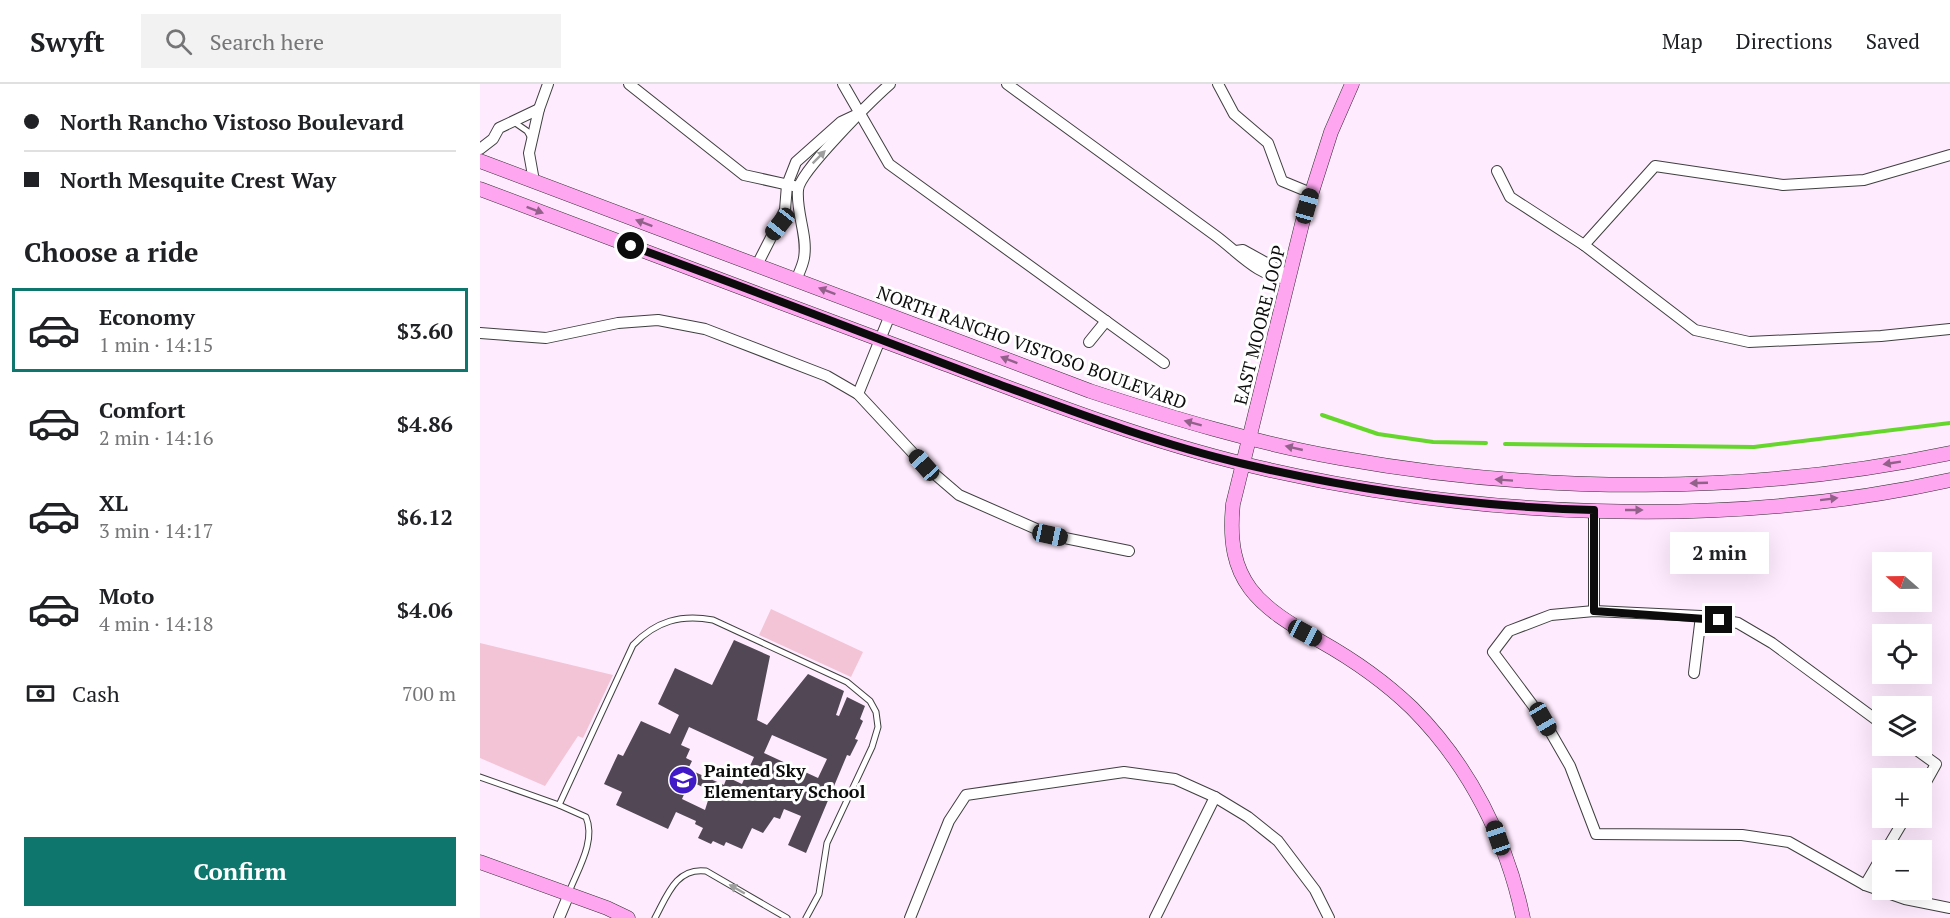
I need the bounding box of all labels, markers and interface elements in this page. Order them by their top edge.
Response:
search box [141,14,561,68]
text: Swyft [30,23,105,60]
icon: search [162,25,195,58]
text: Search here [210,27,324,56]
text: Map [1662,27,1703,55]
text: Directions [1736,27,1833,55]
text: Saved [1866,27,1920,55]
text: North Rancho Vistoso Boulevard [60,107,404,136]
one-way arrow [811,150,825,164]
text: North Mesquite Crest Way [60,165,336,194]
car [1293,186,1321,226]
car [762,204,798,244]
one-way arrow [526,205,544,215]
one-way arrow [635,217,653,227]
route start [617,232,644,259]
text: Choose a ride [24,234,199,270]
street label: EAST MOORE LOOP [1228,243,1290,407]
street label: NORTH RANCHO VISTOSO BOULEVARD [874,280,1190,414]
one-way arrow [817,286,835,296]
text: Economy [99,302,195,331]
icon: car [27,303,81,357]
text: $3.60 [397,316,453,345]
text: 1 min · 14:15 [99,331,213,358]
one-way arrow [1000,355,1018,364]
text: Comfort [99,395,185,424]
icon: car [27,396,81,450]
text: $4.86 [397,409,453,438]
one-way arrow [1184,418,1202,428]
text: 2 min · 14:16 [99,424,213,451]
one-way arrow [1285,443,1304,453]
car [905,446,943,484]
one-way arrow [1883,459,1902,468]
one-way arrow [1494,475,1513,485]
one-way arrow [1689,478,1708,487]
text: XL [99,488,128,517]
icon: car [27,489,81,543]
one-way arrow [1819,494,1838,503]
text: $6.12 [397,502,453,531]
one-way arrow [1625,505,1644,515]
text: 3 min · 14:17 [99,517,213,544]
car [1031,522,1069,548]
callout: 2 min [1670,533,1768,575]
text: 2 min [1692,539,1747,566]
north arrow [1872,552,1932,612]
map controls [1872,552,1932,900]
text: Moto [99,581,154,610]
icon: car [27,582,81,636]
text: $4.06 [397,595,453,624]
route end [1705,606,1732,633]
text: 4 min · 14:18 [99,610,213,637]
car [1285,617,1325,649]
button: locate [1872,624,1932,684]
icon: cash [24,677,57,710]
text: Cash [72,679,120,708]
text: 700 m [402,680,456,707]
button: layers [1872,696,1932,756]
car [1526,699,1560,739]
place label: Painted Sky Elementary School [704,758,866,803]
school or university icon: Painted Sky Elementary School [667,764,699,796]
button: + [1872,768,1932,828]
car [1484,818,1512,858]
button: Confirm [24,837,456,906]
button: − [1872,840,1932,900]
one-way arrow [728,884,745,894]

